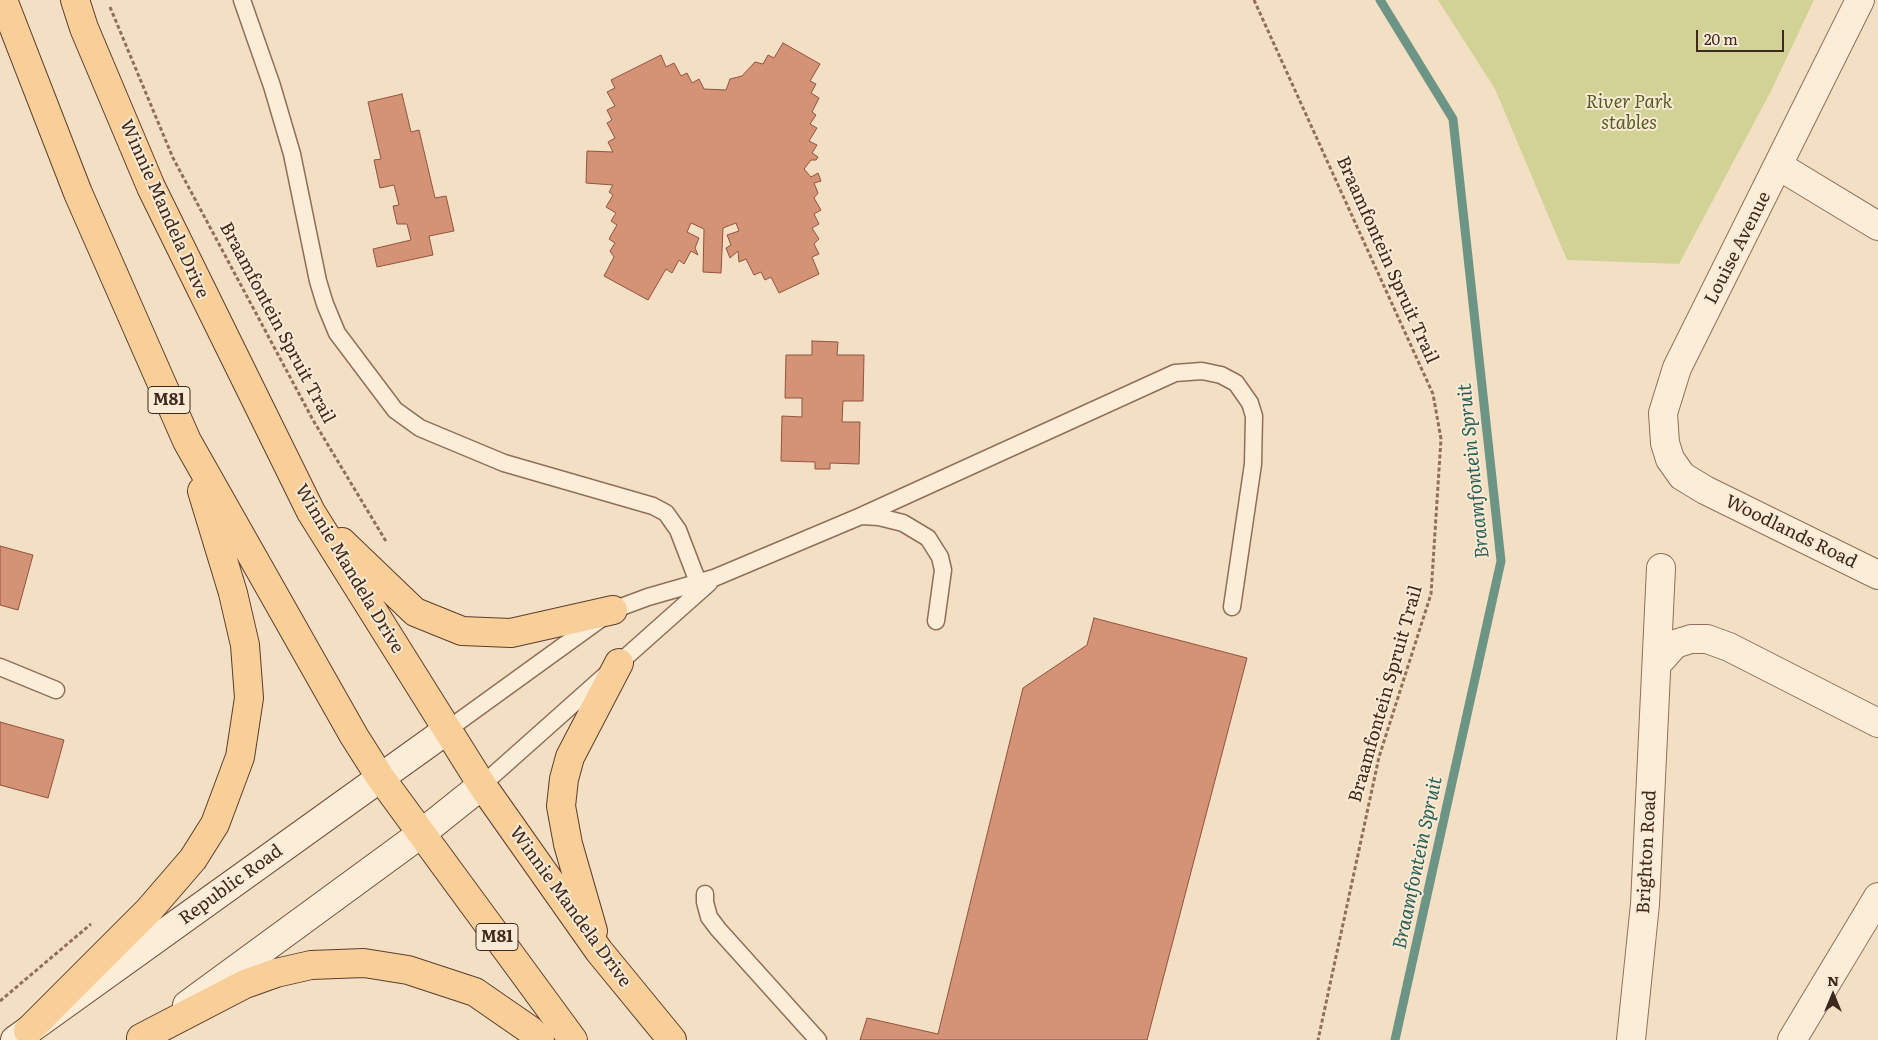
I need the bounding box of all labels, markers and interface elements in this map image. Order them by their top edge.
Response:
scale bar [1698,20,1786,52]
text: 20 m [1704,27,1738,50]
park label: River Park stables [1586,92,1672,134]
street label: Winnie Mandela Drive [115,116,213,302]
street label: Braamfontein Spruit Trail [1331,153,1443,367]
street label: Louise Avenue [1700,188,1776,308]
street label: Braamfontein Spruit Trail [215,219,339,427]
water label: Braamfontein Spruit [1453,382,1495,560]
road number: M81 [148,386,190,414]
street label: Winnie Mandela Drive [290,481,408,657]
street label: Woodlands Road [1722,491,1860,573]
street label: Braamfontein Spruit Trail [1345,583,1427,805]
water label: Braamfontein Spruit [1389,775,1447,951]
street label: Brighton Road [1633,789,1661,915]
street label: Winnie Mandela Drive [504,822,636,992]
street label: Republic Road [175,840,287,930]
road number: M81 [476,924,518,950]
north arrow [1808,970,1858,1020]
text: N [1827,970,1839,990]

